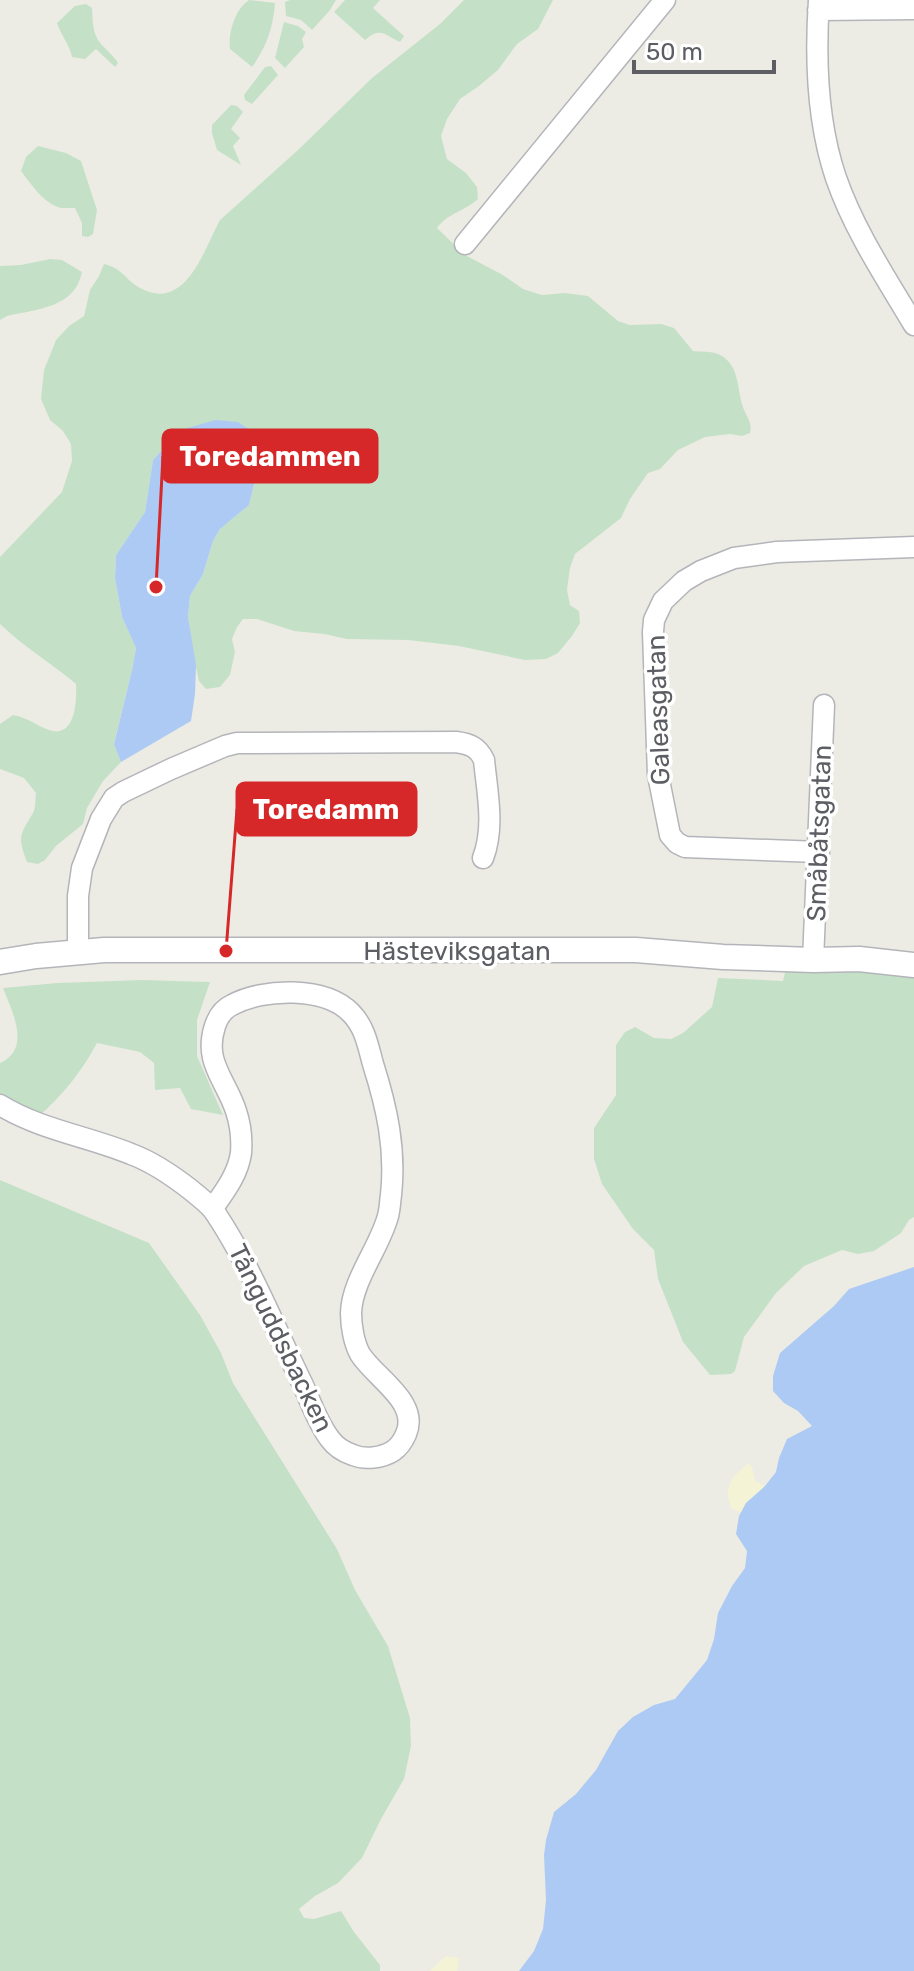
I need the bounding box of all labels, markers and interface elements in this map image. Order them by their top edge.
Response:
scale bar [634,24,774,74]
text: 50 m [646,38,703,66]
callout: Toredammen [163,430,377,482]
text: Toredammen [179,440,361,473]
street label: Galeasgatan [640,634,677,786]
street label: Småbåtsgatan [801,744,838,922]
callout: Toredamm [237,783,416,835]
text: Toredamm [253,793,399,826]
street label: Hästeviksgatan [363,936,551,967]
street label: Tånguddsbacken [222,1239,340,1437]

